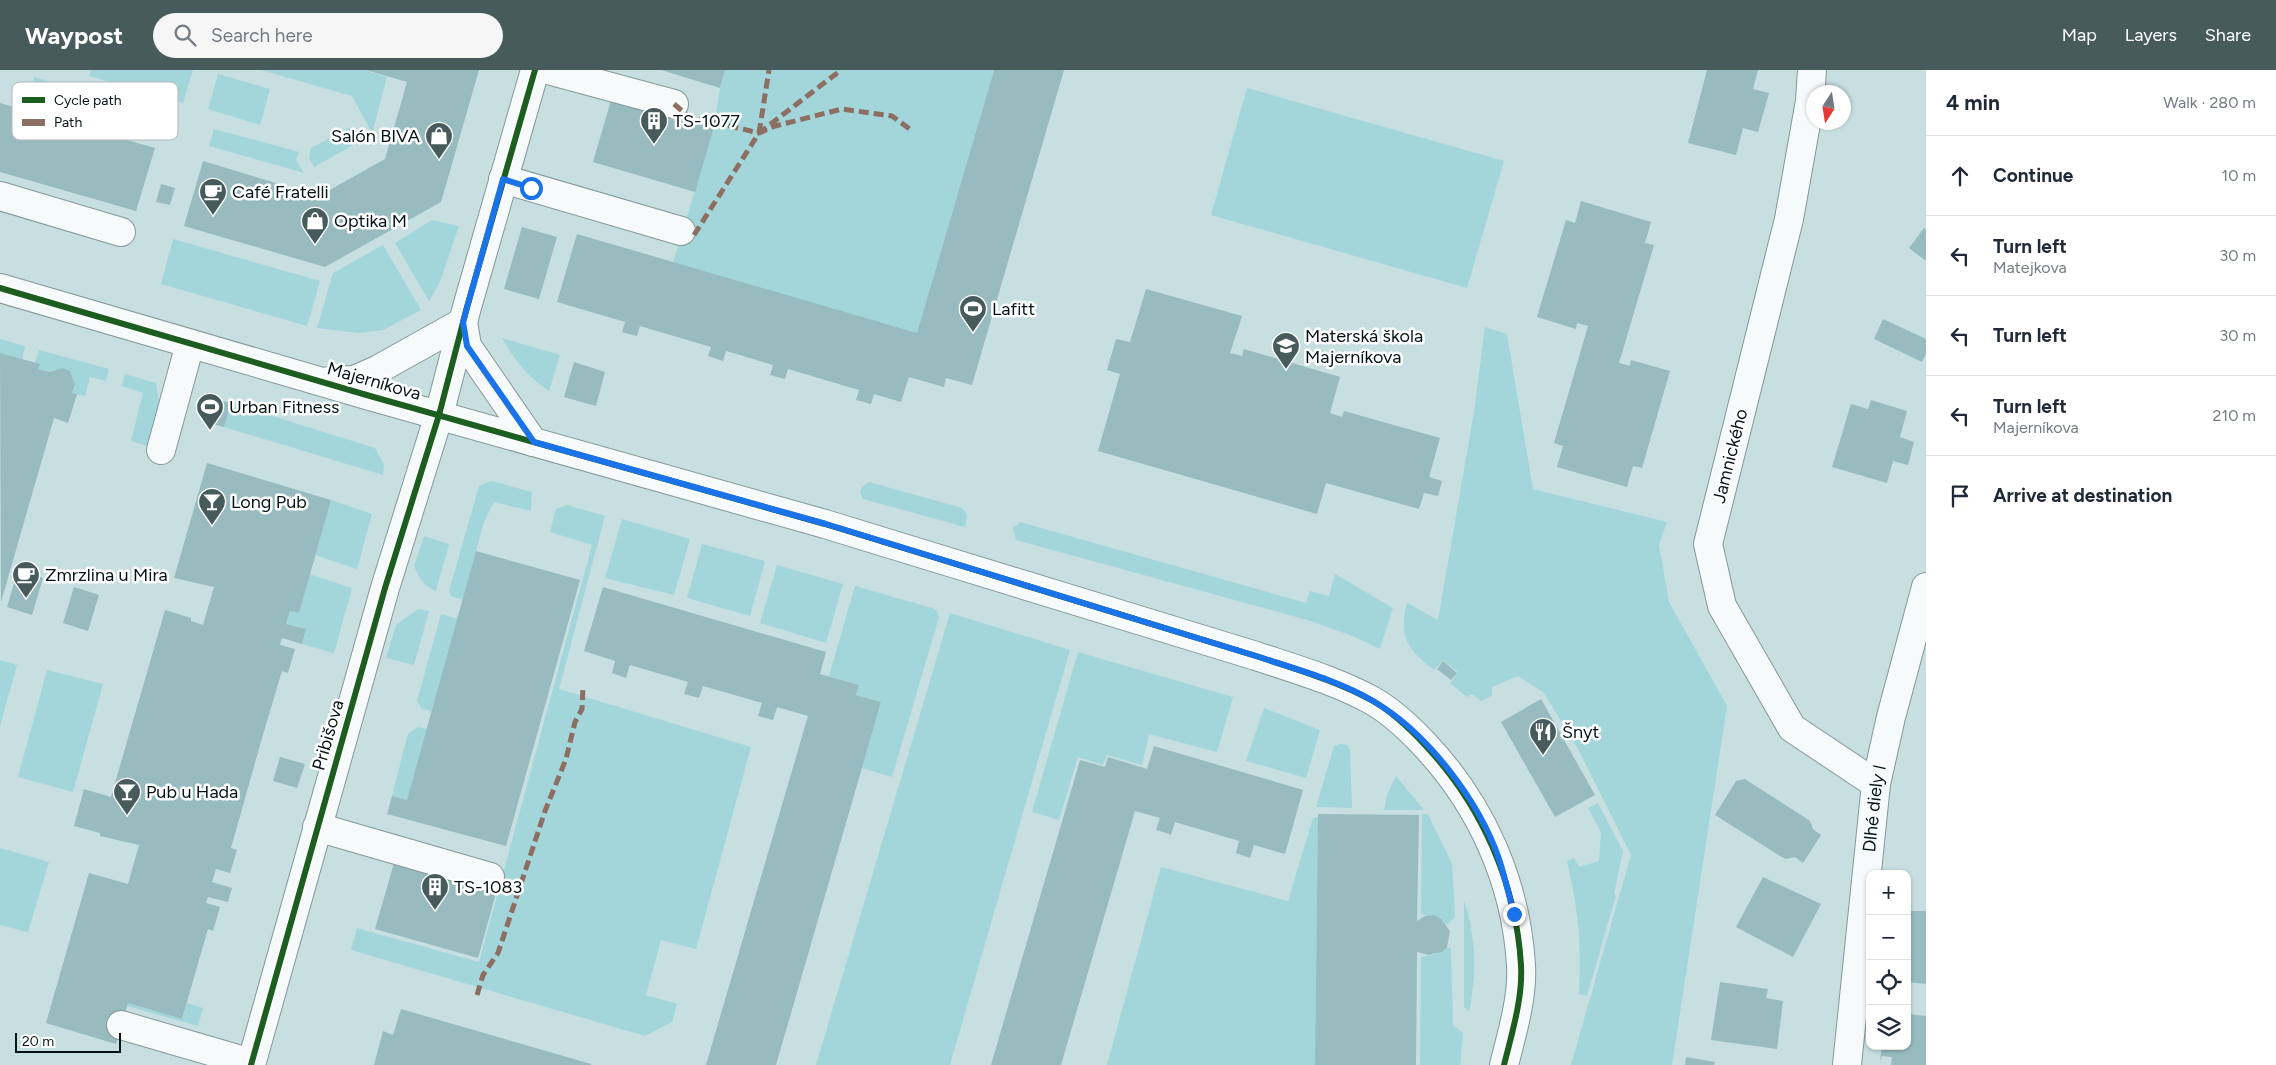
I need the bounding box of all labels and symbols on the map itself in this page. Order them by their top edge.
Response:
legend [12,82,178,140]
north arrow [1806,85,1851,130]
text: Cycle path [54,92,122,109]
building icon: TS-1077 [639,106,669,145]
place label: TS-1077 [673,110,740,132]
text: Path [54,114,82,131]
shop icon: Salón BIVA [424,121,454,160]
place label: Salón BIVA [331,125,420,147]
cafe icon: Café Fratelli [198,177,228,216]
route start [520,177,543,200]
place label: Café Fratelli [232,181,329,203]
shop icon: Optika M [300,206,330,245]
place label: Optika M [334,210,407,232]
sports icon: Lafitt [958,294,988,333]
place label: Lafitt [992,298,1035,320]
place label: Materská škola Majerníkova [1305,325,1423,368]
school or university icon: Materská škola Majerníkova [1271,331,1301,370]
street label: Majerníkova [325,357,423,405]
sports icon: Urban Fitness [195,392,225,431]
place label: Urban Fitness [229,396,339,418]
street label: Jamnického [1708,406,1752,506]
bar icon: Long Pub [197,487,227,526]
place label: Long Pub [231,491,307,513]
cafe icon: Zmrzlina u Mira [11,560,41,599]
place label: Zmrzlina u Mira [45,564,168,586]
street label: Pribišova [307,697,349,773]
restaurant icon: Šnyt [1528,717,1558,756]
place label: Šnyt [1562,721,1599,743]
street label: Dlhé diely I [1858,763,1891,853]
bar icon: Pub u Hada [112,777,142,816]
place label: Pub u Hada [146,781,238,803]
building icon: TS-1083 [420,872,450,911]
place label: TS-1083 [454,876,522,898]
route end [1503,903,1526,926]
scale bar [15,1030,121,1053]

